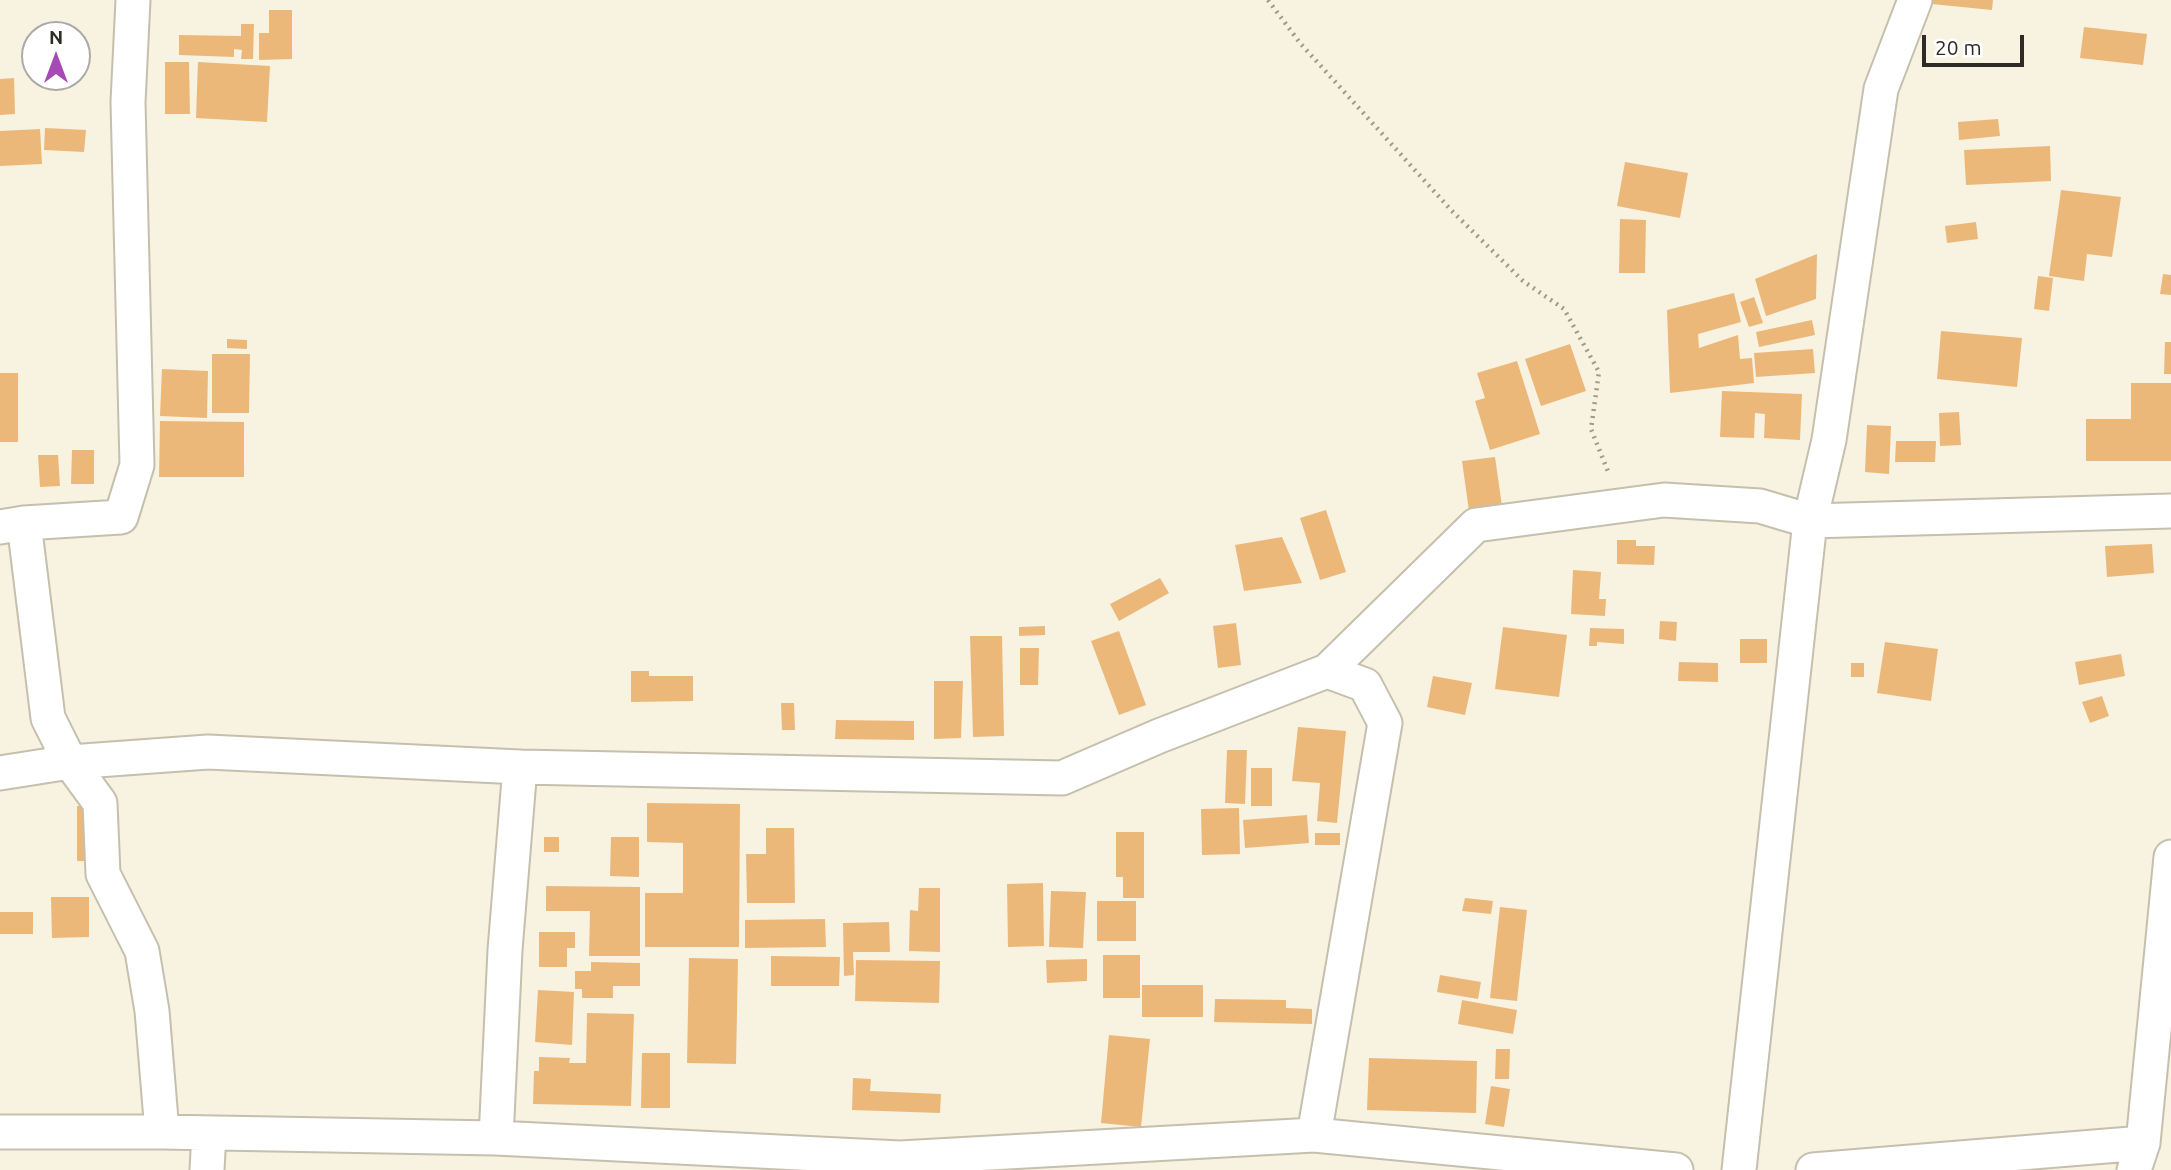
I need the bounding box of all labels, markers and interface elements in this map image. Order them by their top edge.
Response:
north arrow [21,21,91,91]
scale bar [1926,21,2028,65]
text: N [49,26,63,48]
text: 20 m [1935,35,1982,59]

